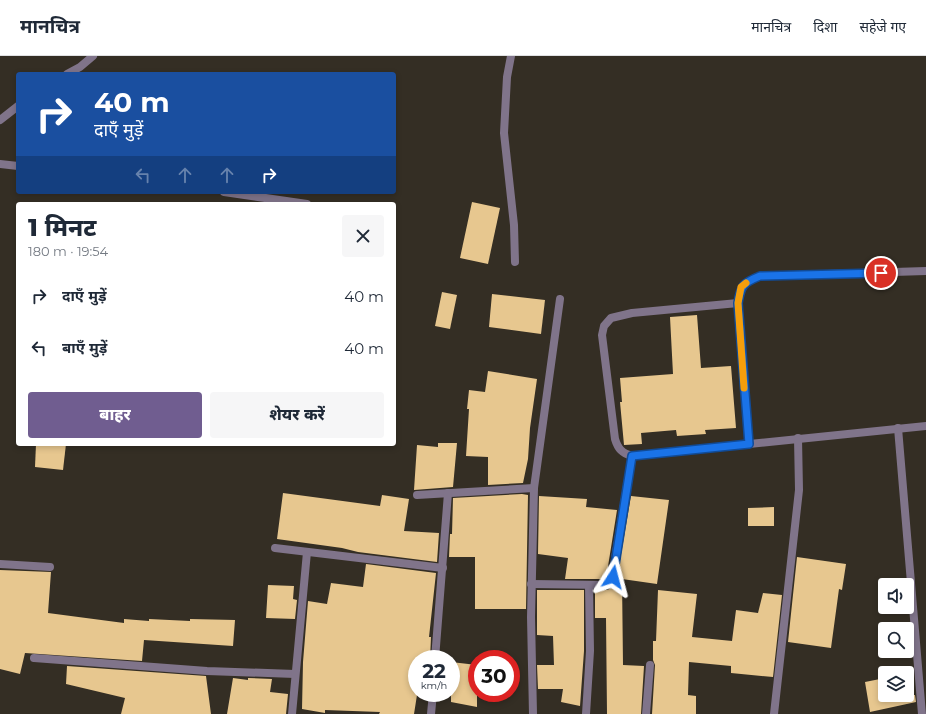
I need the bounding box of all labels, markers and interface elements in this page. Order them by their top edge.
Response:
text: मानचित्र [20,15,80,38]
text: मानचित्र [751,18,791,36]
text: दिशा [813,18,837,36]
text: सहेजे गए [859,18,906,36]
text: 40 m [94,85,170,119]
icon: right [28,88,80,140]
text: दाएँ मुड़ें [94,119,143,141]
icon: left [132,164,154,186]
icon: ahead [174,164,196,186]
icon: ahead [216,164,238,186]
icon: right [258,164,280,186]
text: 1 मिनट [28,213,96,242]
button: close [342,215,384,257]
text: 180 m · 19:54 [28,243,108,259]
pin [864,256,898,290]
icon: arrive [870,262,892,284]
icon: right [28,285,50,307]
text: दाएँ मुड़ें [62,286,107,305]
text: 40 m [344,287,384,306]
icon: left [28,337,50,359]
text: बाएँ मुड़ें [62,338,107,357]
text: 40 m [344,339,384,358]
button: बाहर [28,392,202,438]
button: शेयर करें [210,392,384,438]
position arrow [592,556,634,598]
map controls [878,578,914,702]
button: sound [878,578,914,614]
button: search [878,622,914,658]
speed limit sign: 30 [468,650,520,702]
text: 22 [422,659,446,683]
button: layers [878,666,914,702]
text: km/h [421,679,447,692]

